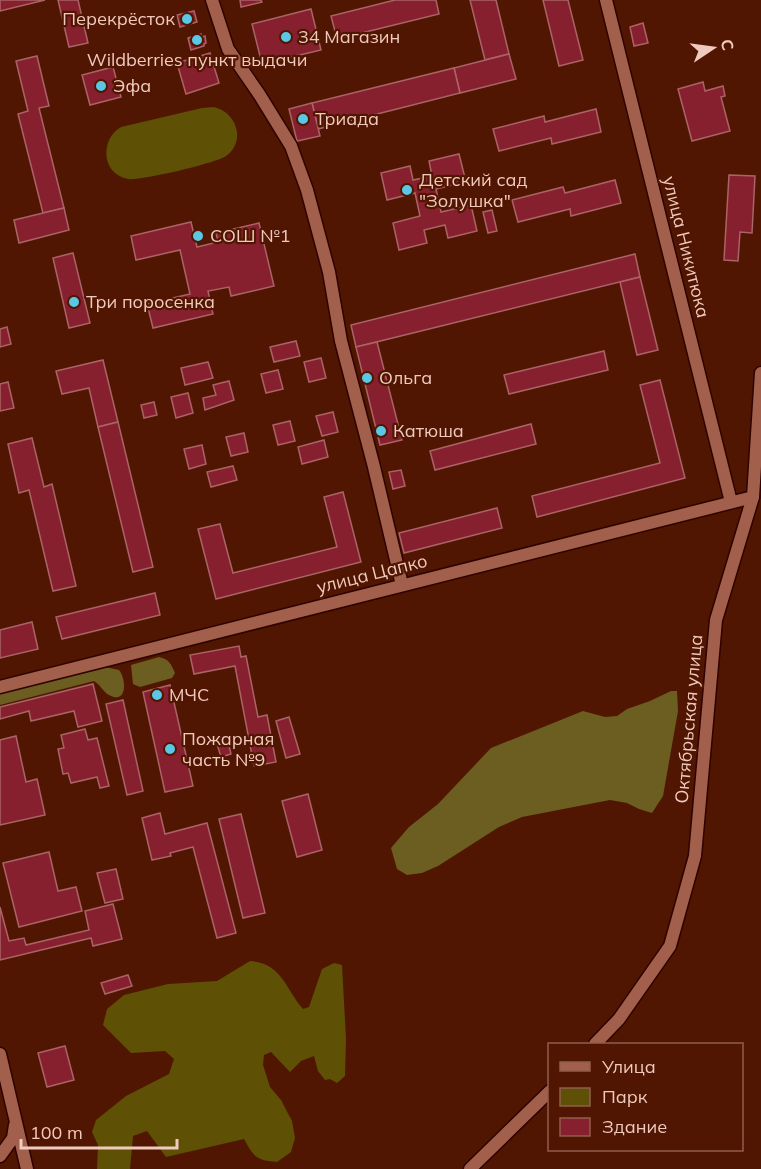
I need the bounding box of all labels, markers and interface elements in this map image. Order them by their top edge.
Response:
place label: Перекрёсток [62,7,175,30]
marker: Перекрёсток [180,12,194,26]
north arrow [683,18,743,78]
place label: 34 Магазин [298,25,400,48]
marker: 34 Магазин [279,30,293,44]
marker: Wildberries пункт выдачи [190,33,204,47]
text: С [717,37,739,52]
place label: Wildberries пункт выдачи [87,48,307,71]
place label: Эфа [113,74,151,97]
marker: Эфа [94,79,108,93]
place label: Триада [315,107,379,130]
marker: Триада [296,112,310,126]
place label: Детский сад "Золушка" [419,168,528,212]
street label: улица Никитюка [658,174,715,320]
marker: Детский сад "Золушка" [400,183,414,197]
place label: СОШ №1 [210,224,291,247]
marker: СОШ №1 [191,229,205,243]
place label: Три поросенка [86,290,215,313]
marker: Три поросенка [67,295,81,309]
place label: Ольга [379,366,432,389]
marker: Ольга [360,371,374,385]
place label: Катюша [393,419,464,442]
marker: Катюша [374,424,388,438]
street label: улица Цапко [314,549,430,598]
street label: Октябрьская улица [670,633,707,805]
place label: МЧС [169,683,209,706]
marker: МЧС [150,688,164,702]
place label: Пожарная часть №9 [182,727,274,771]
marker: Пожарная часть №9 [163,742,177,756]
legend [548,1043,743,1151]
text: Улица [601,1055,656,1078]
text: Парк [602,1085,648,1108]
scale bar [21,1112,177,1150]
text: Здание [602,1115,667,1138]
text: 100 m [30,1121,83,1144]

